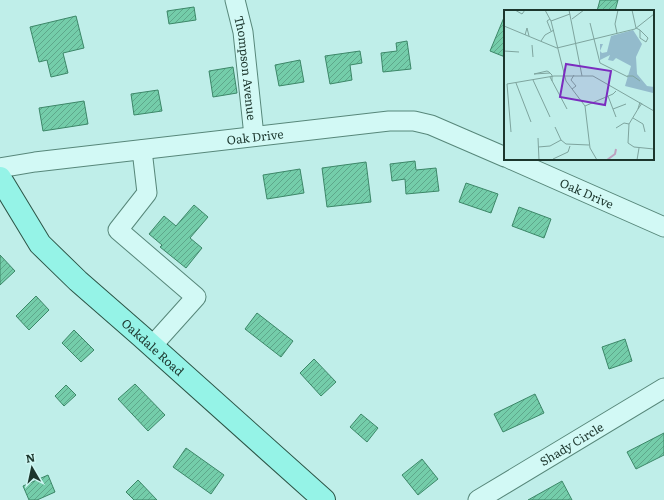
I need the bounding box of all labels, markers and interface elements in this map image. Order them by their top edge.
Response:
inset map [504,10,654,160]
street label: Thompson Avenue [230,14,261,121]
street label: Oak Drive [226,124,284,149]
street label: Oak Drive [557,173,616,213]
street label: Oakdale Road [118,314,189,380]
street label: Shady Circle [536,418,607,470]
north arrow [12,448,52,488]
text: N [24,449,36,466]

